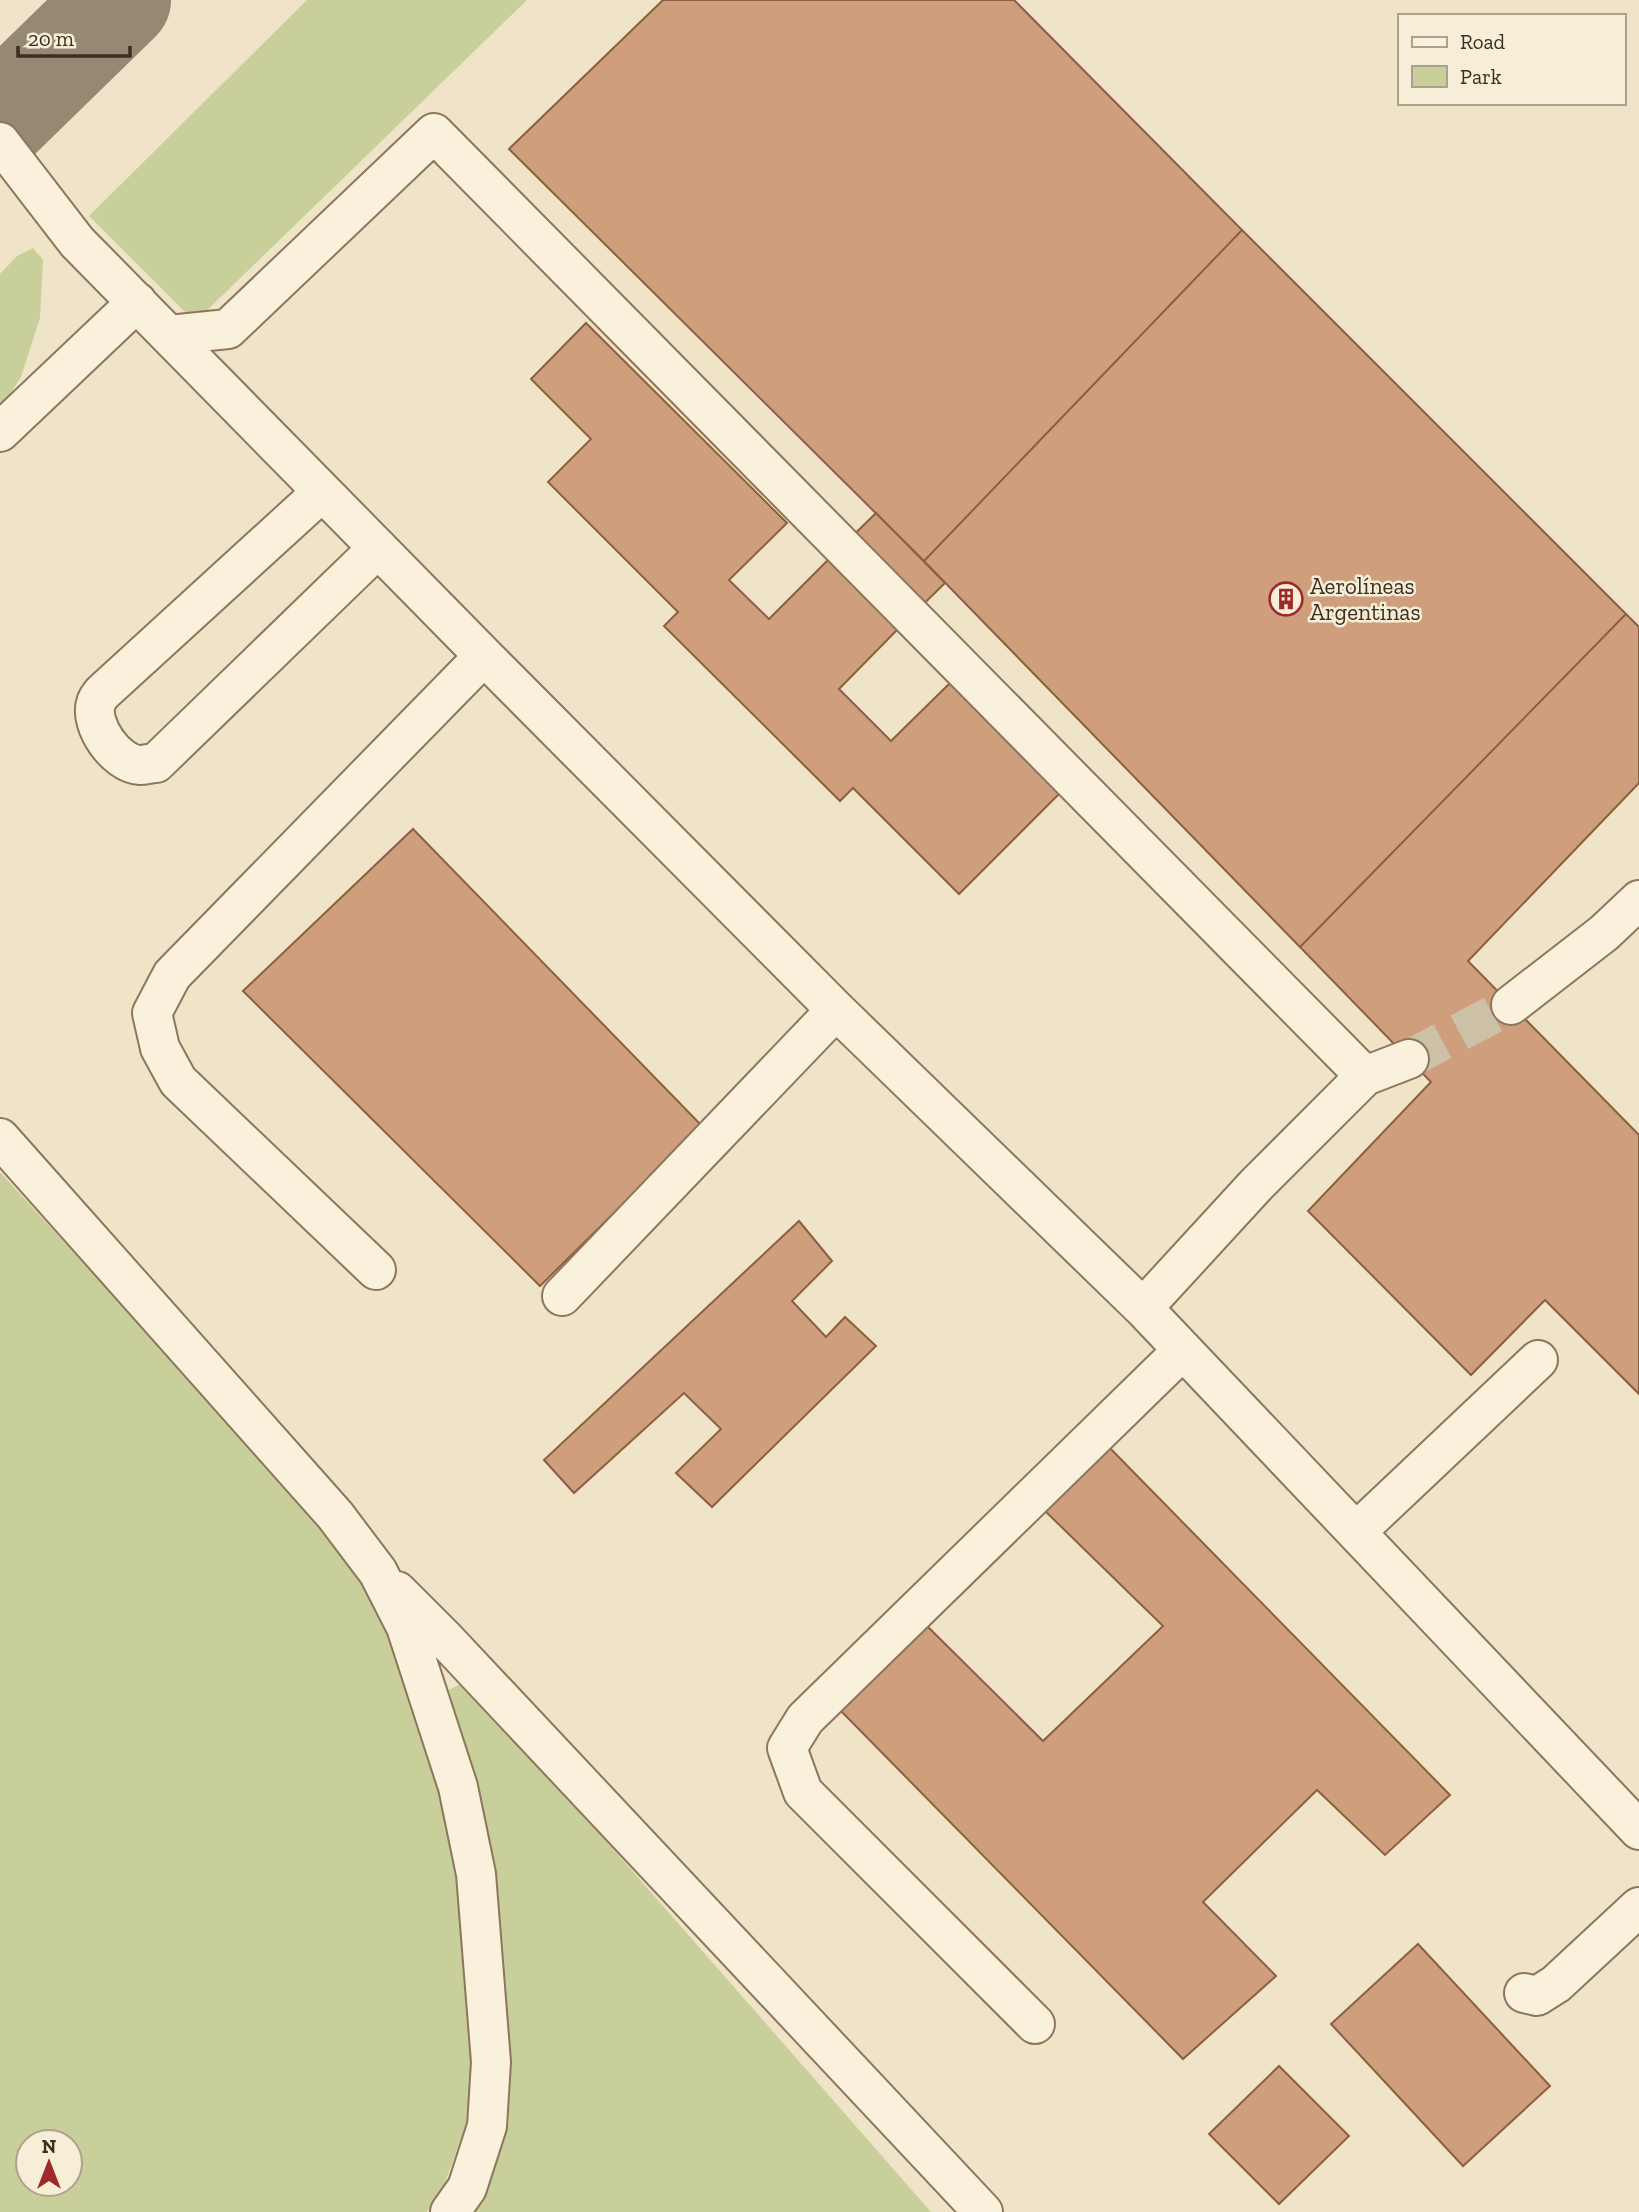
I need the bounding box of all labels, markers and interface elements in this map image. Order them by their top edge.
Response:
scale bar [18,14,130,58]
legend [1398,14,1625,105]
text: 20 m [28,26,74,51]
text: Road [1460,29,1506,54]
text: Park [1460,64,1502,89]
place label: Aerolíneas Argentinas [1310,572,1421,626]
building icon: Aerolíneas Argentinas [1267,580,1305,618]
north arrow [14,2128,84,2198]
text: N [42,2135,56,2158]

